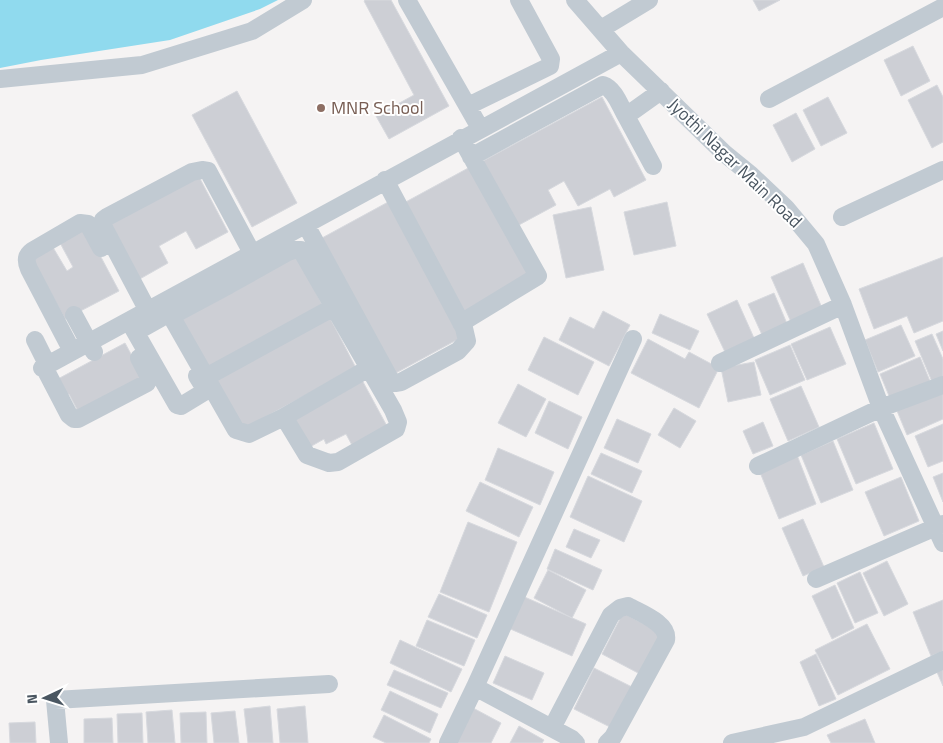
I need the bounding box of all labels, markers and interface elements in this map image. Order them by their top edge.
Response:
street label: Jyothi Nagar Main Road [662,91,809,234]
place label: MNR School [331,94,424,121]
marker: MNR School [315,102,327,114]
north arrow [20,673,70,723]
text: N [21,693,42,705]

